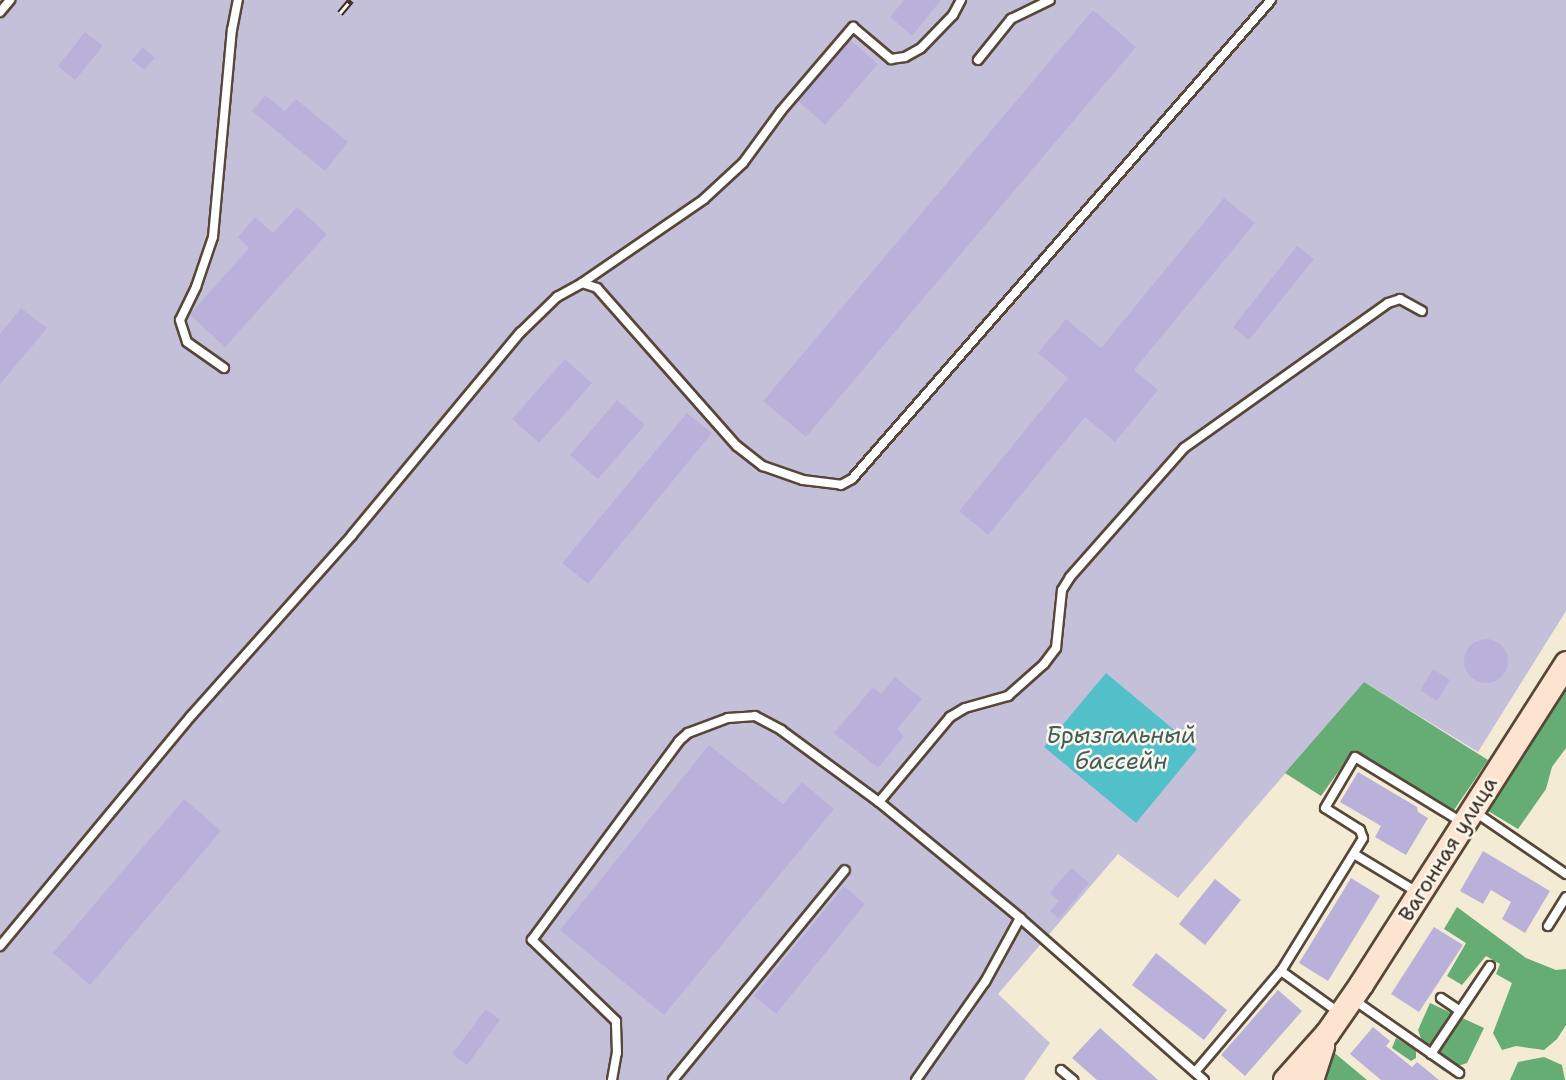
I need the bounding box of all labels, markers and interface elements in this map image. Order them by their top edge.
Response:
water label: Брызгальный бассейн [1046,721,1196,775]
street label: Вагонная улица [1393,772,1503,926]

